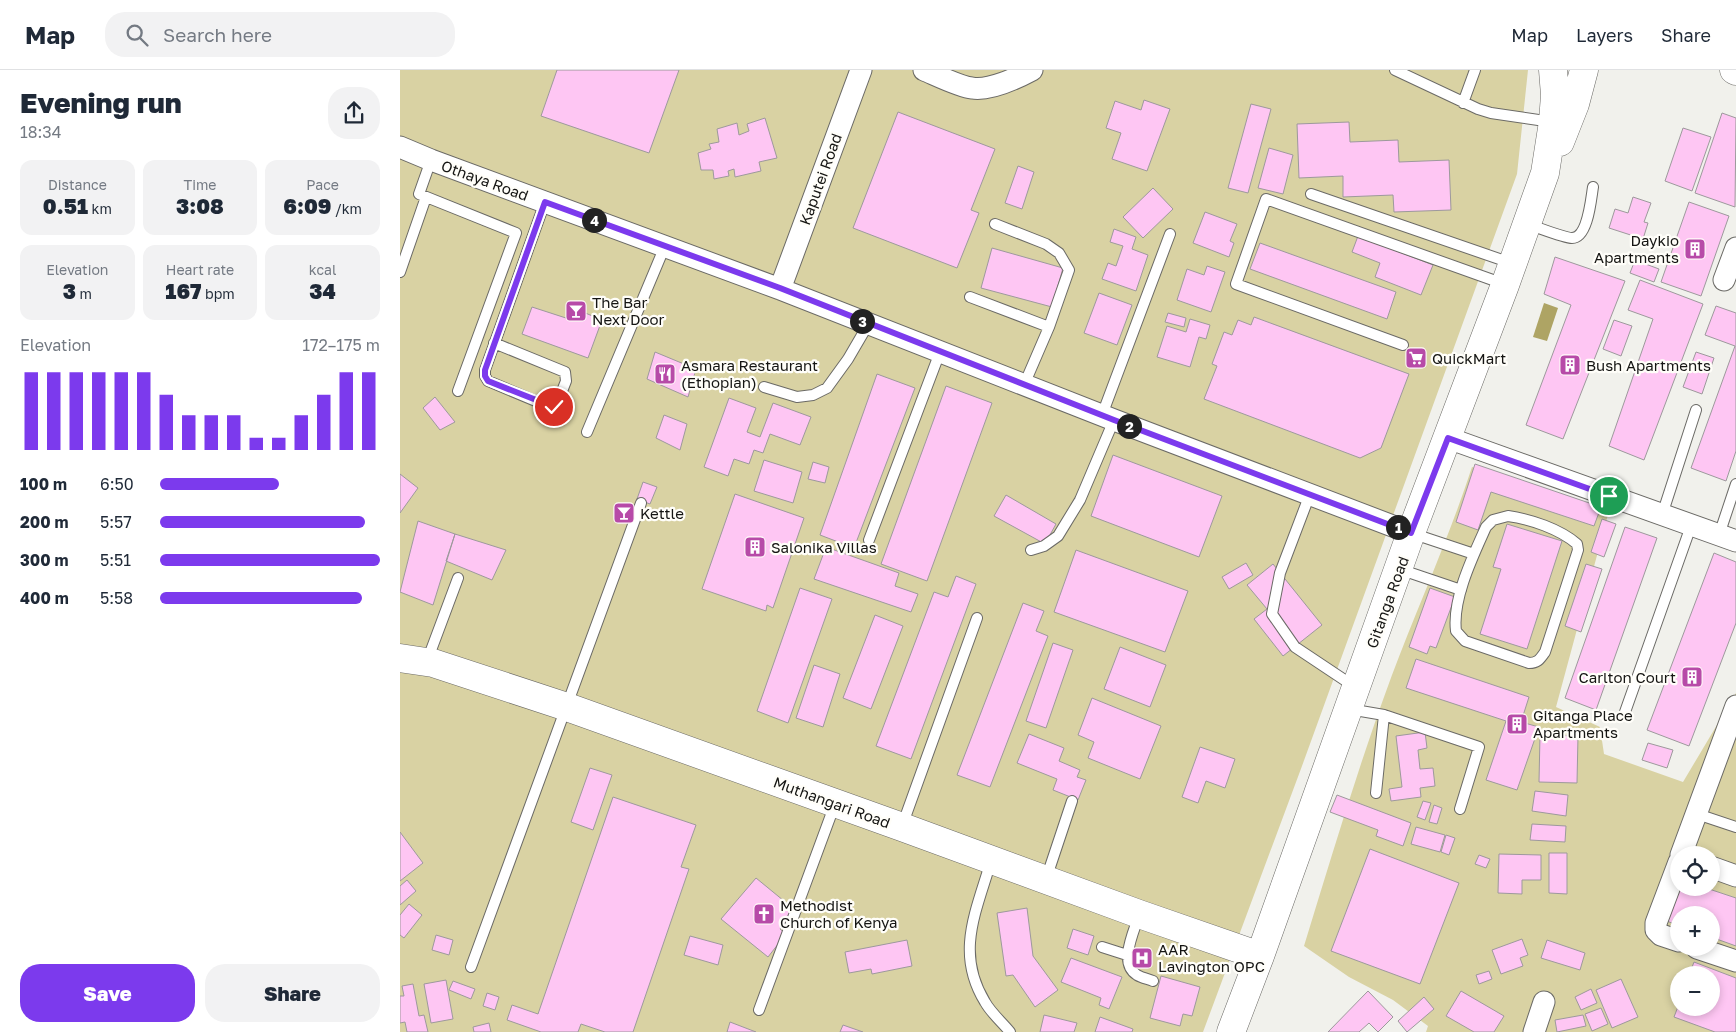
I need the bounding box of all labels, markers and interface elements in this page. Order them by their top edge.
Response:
search box [105,12,455,57]
text: Map [25,20,75,49]
icon: search [123,21,151,49]
text: Search here [163,23,272,46]
text: Map [1511,24,1548,46]
text: Layers [1576,24,1633,46]
text: Share [1661,24,1711,46]
text: Evening run [20,86,182,119]
button: share [328,87,380,139]
text: 18:34 [20,122,61,142]
street label: Kaputei Road [795,131,845,227]
street label: Othaya Road [439,156,531,204]
text: Distance [48,176,107,193]
text: Time [184,176,216,193]
text: Pace [306,176,339,193]
text: 0.51 [43,193,88,219]
text: 3:08 [176,193,224,219]
text: 6:09 [283,193,331,219]
text: km [88,200,112,217]
text: /km [331,200,362,217]
pin: 4 [582,208,606,232]
text: 4 [590,212,599,229]
place label: Daykio Apartments [1594,231,1679,266]
building icon: Daykio Apartments [1683,237,1707,261]
text: Elevation [46,261,108,278]
text: Heart rate [166,261,234,278]
text: kcal [309,261,336,278]
text: 3 [63,278,76,304]
text: 167 [165,278,202,304]
text: 34 [309,278,336,304]
text: m [76,285,92,302]
text: bpm [202,285,235,302]
place label: The Bar Next Door [592,293,665,328]
bar icon: The Bar Next Door [564,299,588,323]
pin: 3 [850,308,874,334]
text: 3 [858,313,867,330]
text: Elevation [20,335,91,355]
text: 172–175 m [302,335,380,355]
supermarket icon: QuickMart [1404,346,1428,370]
place label: QuickMart [1432,349,1506,367]
building icon: Bush Apartments [1558,353,1582,377]
place label: Asmara Restaurant (Ethopian) [681,356,818,391]
place label: Bush Apartments [1586,356,1711,374]
restaurant icon: Asmara Restaurant (Ethopian) [653,362,677,386]
pin [533,386,575,428]
icon: check [540,393,568,421]
pin: 2 [1116,414,1142,438]
text: 2 [1125,418,1134,435]
text: 100 m [20,474,67,494]
text: 6:50 [100,474,134,494]
pin [1588,475,1630,517]
icon: arrive [1595,482,1623,510]
bar icon: Kettle [612,501,636,525]
place label: Kettle [640,504,684,522]
text: 200 m [20,512,69,532]
text: 5:57 [100,512,132,532]
pin: 1 [1386,514,1410,540]
text: 1 [1395,519,1402,536]
building icon: Salonika Villas [743,535,767,559]
place label: Salonika Villas [771,538,877,556]
text: 300 m [20,550,69,570]
text: 5:51 [100,550,131,570]
street label: Gitanga Road [1362,554,1412,650]
text: 400 m [20,588,69,608]
text: 5:58 [100,588,133,608]
building icon: Carlton Court [1680,665,1704,689]
place label: Carlton Court [1579,668,1676,686]
place label: Gitanga Place Apartments [1533,706,1633,741]
building icon: Gitanga Place Apartments [1505,712,1529,736]
street label: Muthangari Road [771,773,893,831]
map controls [1670,846,1720,1016]
button: locate [1670,846,1720,896]
place label: Methodist Church of Kenya [780,896,898,931]
church icon: Methodist Church of Kenya [752,902,776,926]
button: + [1670,906,1720,956]
place label: AAR Lavington OPC [1158,940,1265,975]
hospital icon: AAR Lavington OPC [1130,946,1154,970]
button: Save [20,964,195,1022]
button: Share [205,964,380,1022]
button: − [1670,966,1720,1016]

